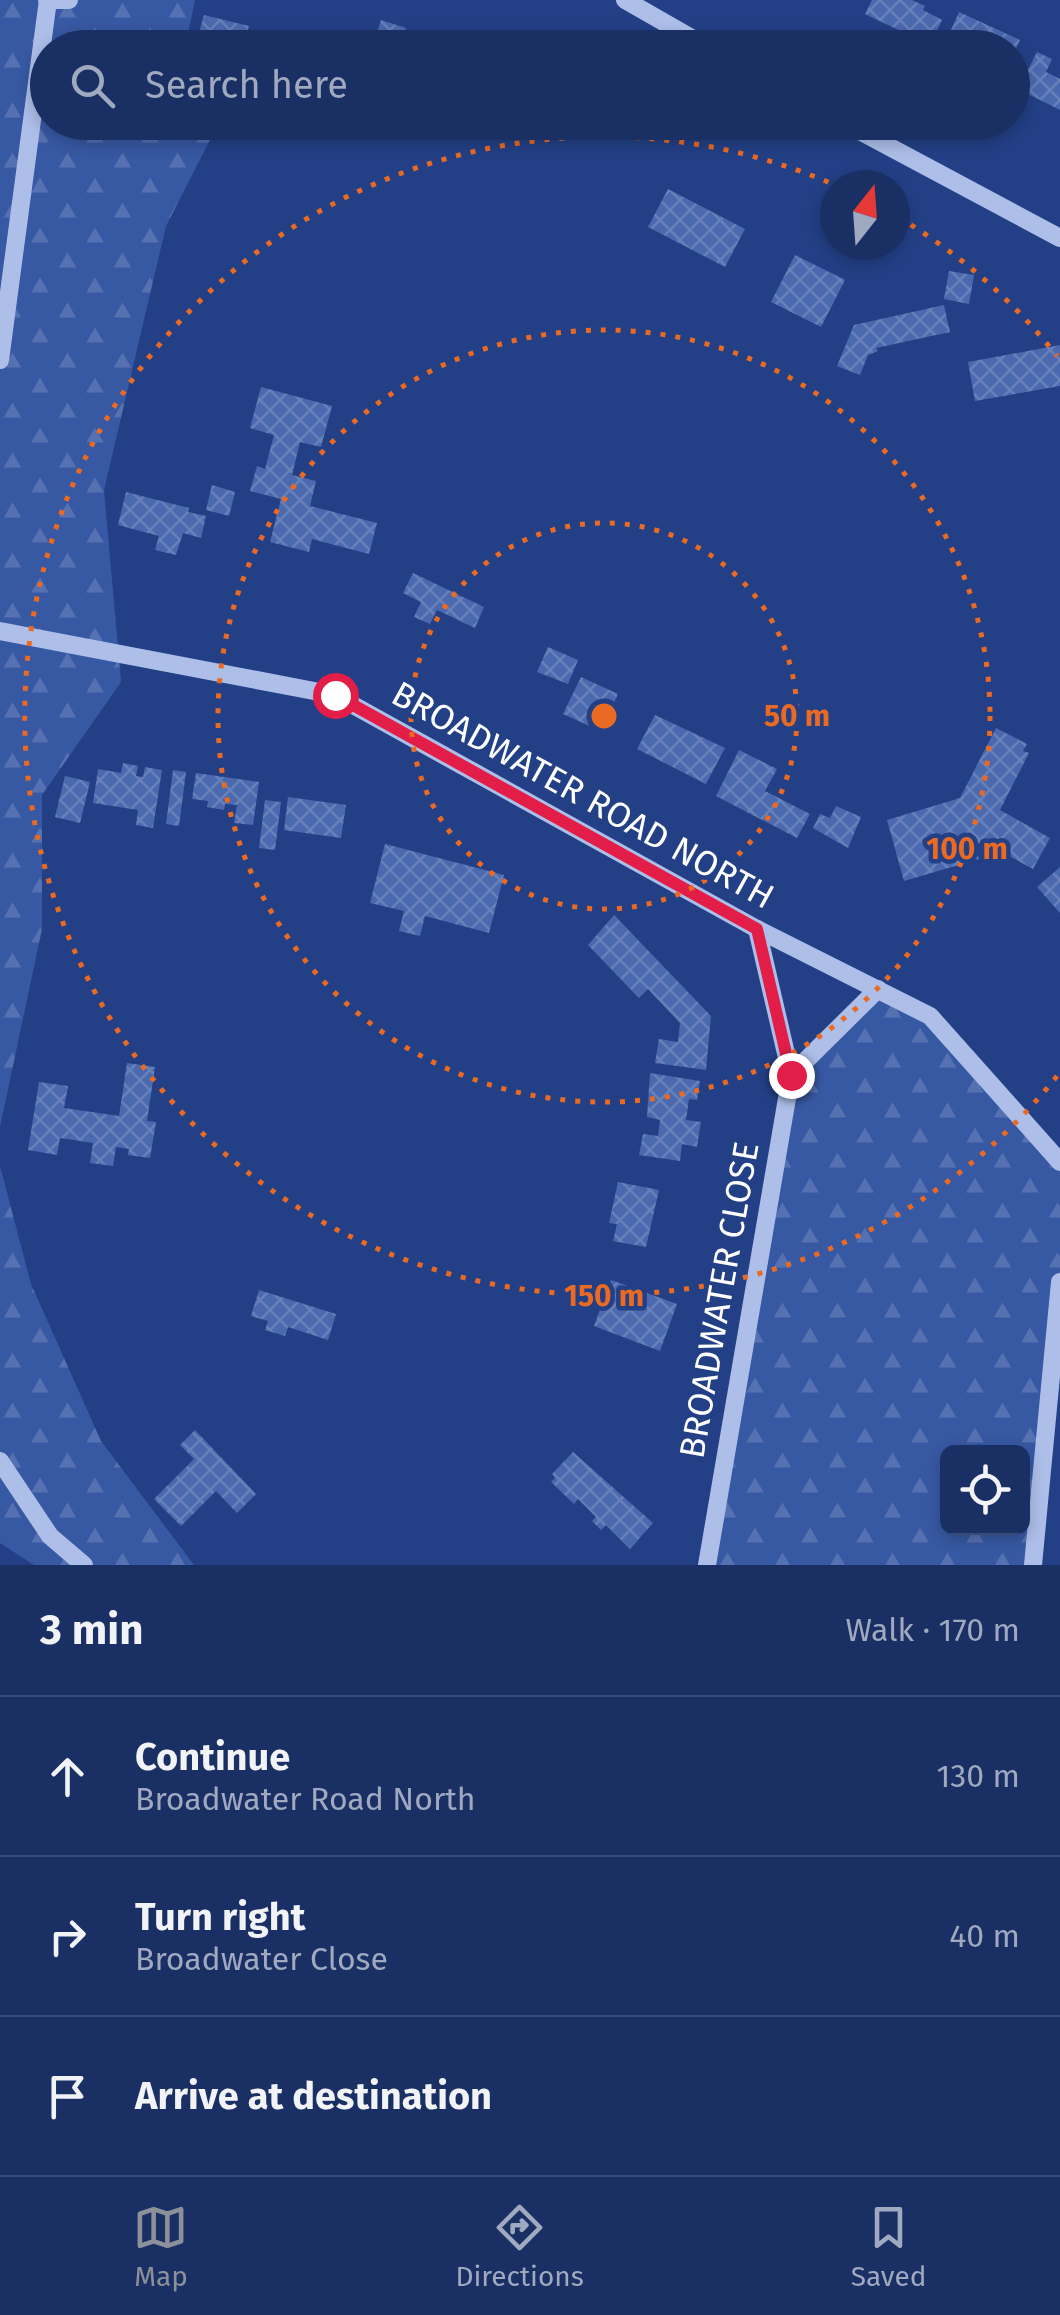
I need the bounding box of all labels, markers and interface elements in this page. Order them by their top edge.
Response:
search box [30,30,1030,140]
icon: search [65,58,120,113]
text: Search here [145,62,348,108]
north arrow [820,170,910,260]
street label: BROADWATER ROAD NORTH [385,672,781,918]
route start [313,673,359,719]
centre of rings [586,698,622,734]
text: 50 m [764,698,830,734]
text: 100 m [926,831,1008,867]
route end [769,1053,815,1099]
street label: BROADWATER CLOSE [670,1138,768,1462]
text: 150 m [564,1278,644,1314]
map controls [940,1445,1030,1535]
button: locate [940,1445,1030,1535]
text: 3 min [40,1605,143,1655]
text: Walk · 170 m [846,1611,1020,1649]
text: Continue [135,1734,290,1780]
icon: ahead [40,1749,95,1804]
text: 130 m [936,1757,1020,1795]
text: Broadwater Road North [135,1780,476,1818]
text: Turn right [135,1894,305,1940]
icon: right [40,1909,95,1964]
text: 40 m [949,1917,1020,1955]
text: Broadwater Close [135,1940,388,1978]
icon: arrive [40,2069,95,2124]
text: Arrive at destination [135,2073,492,2119]
tab: Map [133,2200,188,2293]
tab: Directions [455,2200,584,2293]
tab: Saved [851,2200,927,2293]

